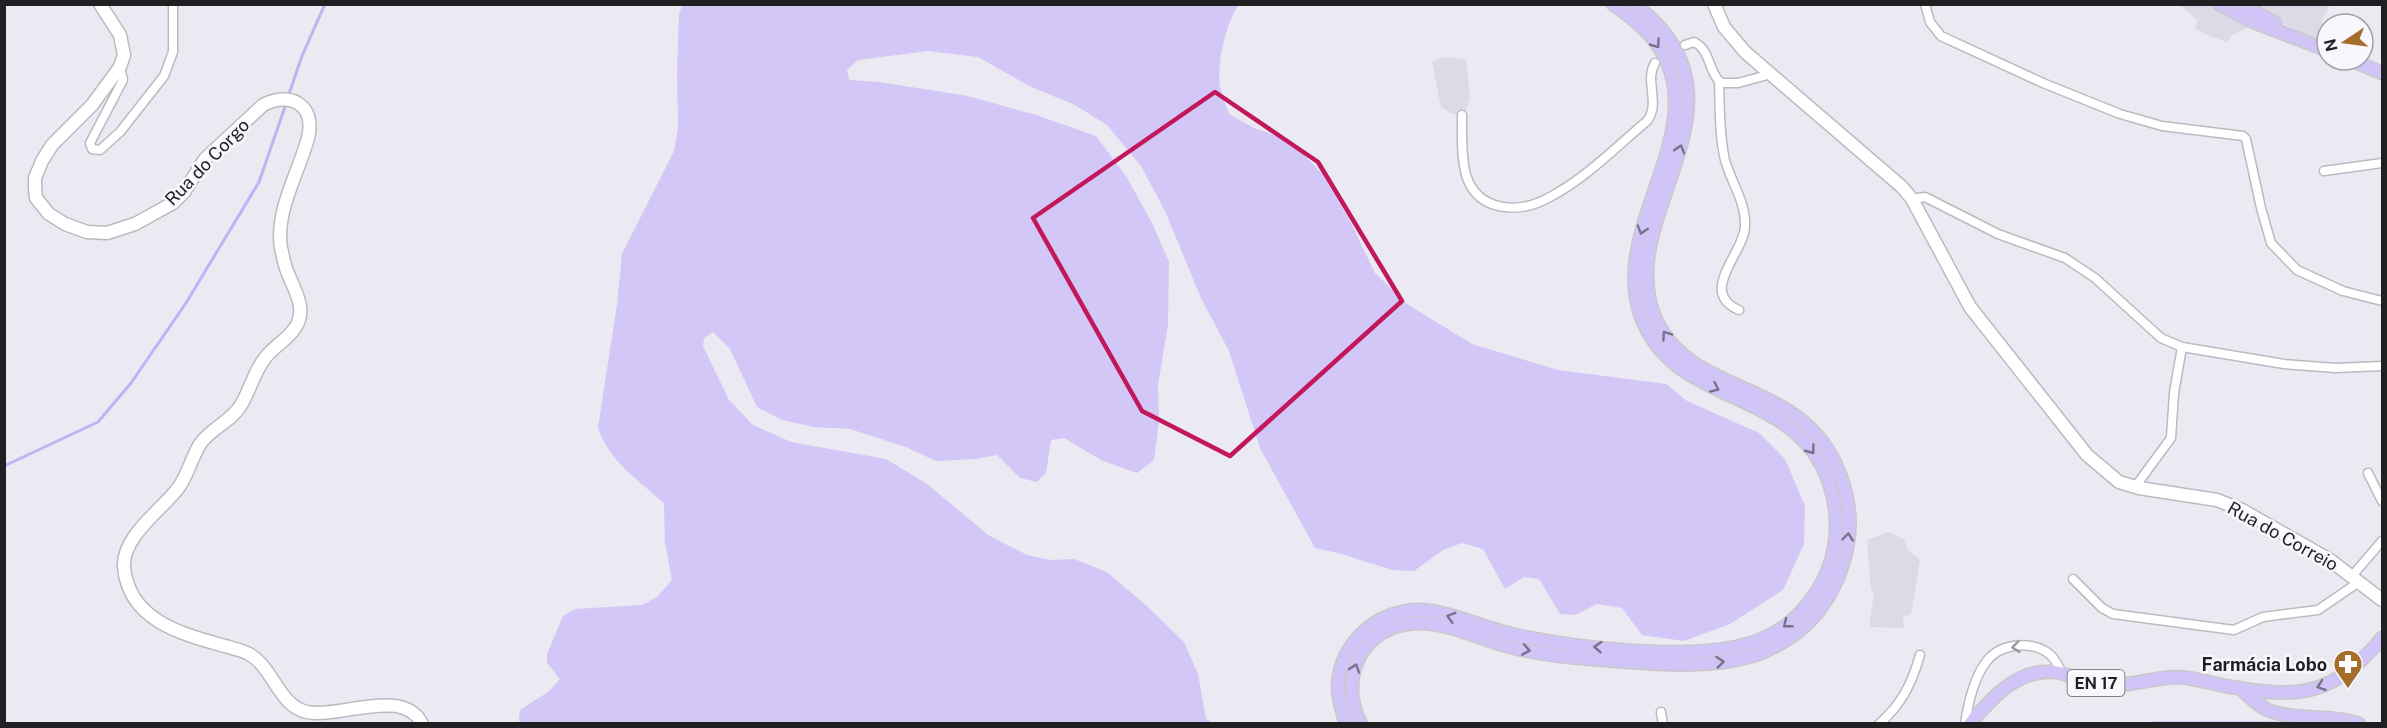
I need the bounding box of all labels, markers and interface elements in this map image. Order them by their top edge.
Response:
north arrow [2315,12,2375,72]
one-way arrow [1649,37,1660,48]
text: N [2320,37,2342,53]
street label: Rua do Corgo [161,114,253,210]
one-way arrow [1673,144,1685,155]
one-way arrow [1637,224,1649,235]
one-way arrow [1662,331,1673,342]
one-way arrow [1709,381,1720,393]
one-way arrow [1804,444,1815,455]
street label: Rua do Correio [2224,497,2342,575]
one-way arrow [1841,532,1854,541]
one-way arrow [1446,612,1457,624]
one-way arrow [1783,616,1794,627]
one-way arrow [2011,640,2021,653]
one-way arrow [1594,641,1603,654]
one-way arrow [1521,643,1531,656]
pharmacy icon: Farmácia Lobo [2332,648,2364,690]
place label: Farmácia Lobo [2202,654,2327,675]
one-way arrow [1716,656,1725,669]
one-way arrow [1348,663,1360,673]
road number: EN 17 [2068,670,2124,696]
one-way arrow [2317,679,2327,692]

